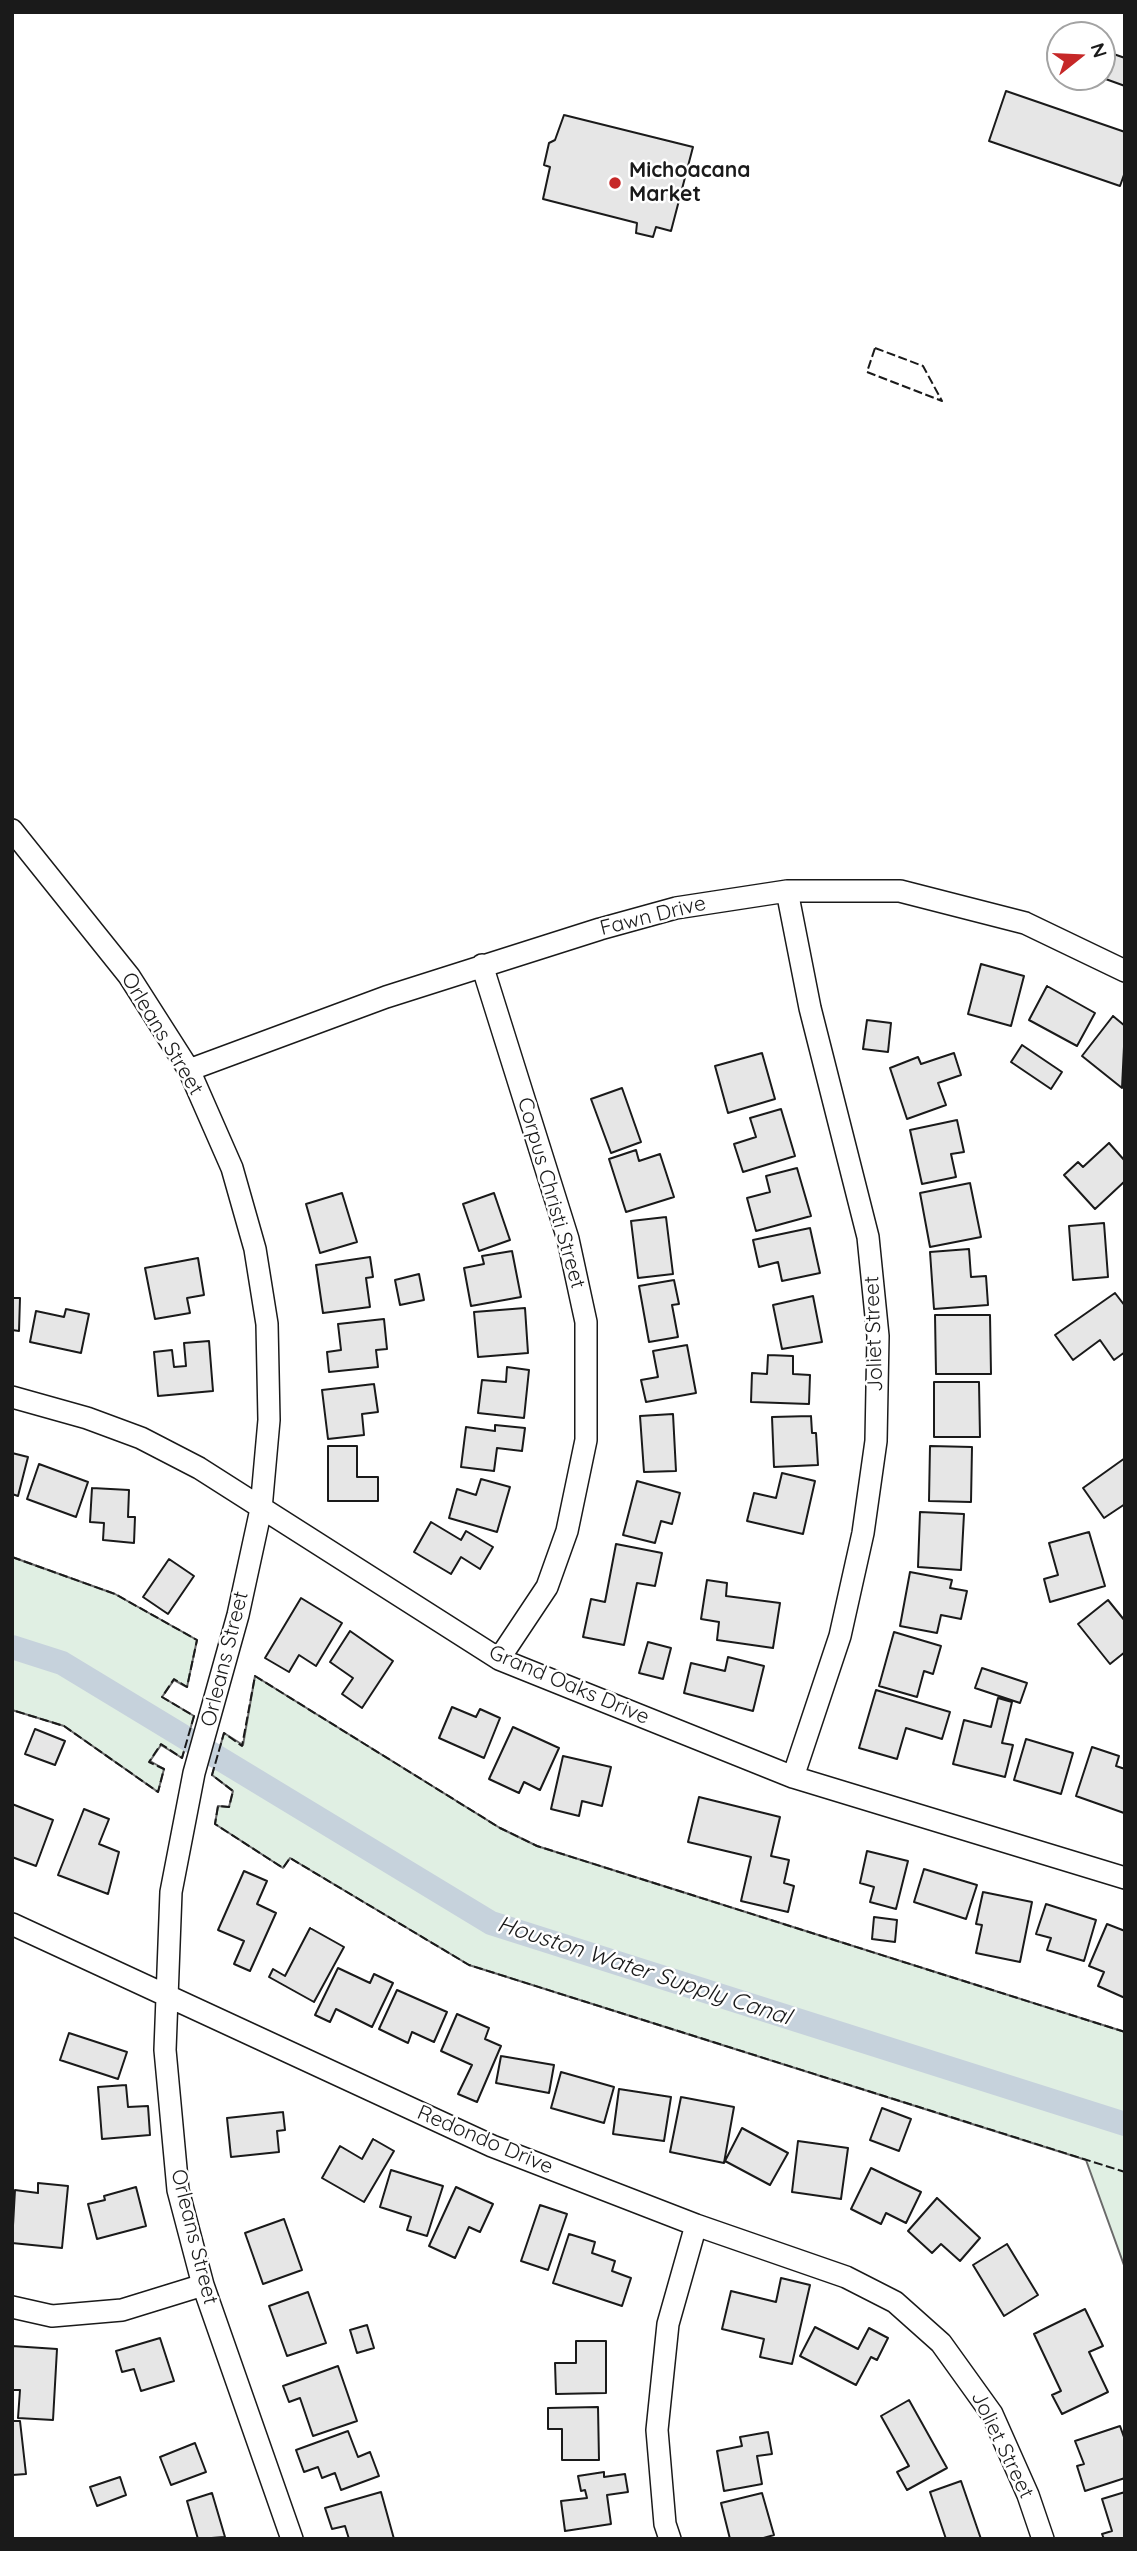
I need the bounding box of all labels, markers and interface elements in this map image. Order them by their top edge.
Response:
north arrow [1046,21,1116,91]
text: N [1085,40,1113,60]
place label: Michoacana Market [629,158,750,208]
marker: Michoacana Market [607,175,623,191]
street label: Fawn Drive [597,891,709,941]
street label: Orleans Street [116,968,208,1100]
street label: Corpus Christi Street [512,1095,590,1291]
street label: Joliet Street [859,1276,889,1392]
street label: Orleans Street [196,1589,254,1729]
street label: Grand Oaks Drive [485,1640,653,1730]
water label: Houston Water Supply Canal [494,1910,794,2032]
street label: Redondo Drive [413,2100,557,2180]
street label: Orleans Street [165,2167,223,2307]
street label: Joliet Street [965,2387,1039,2503]

